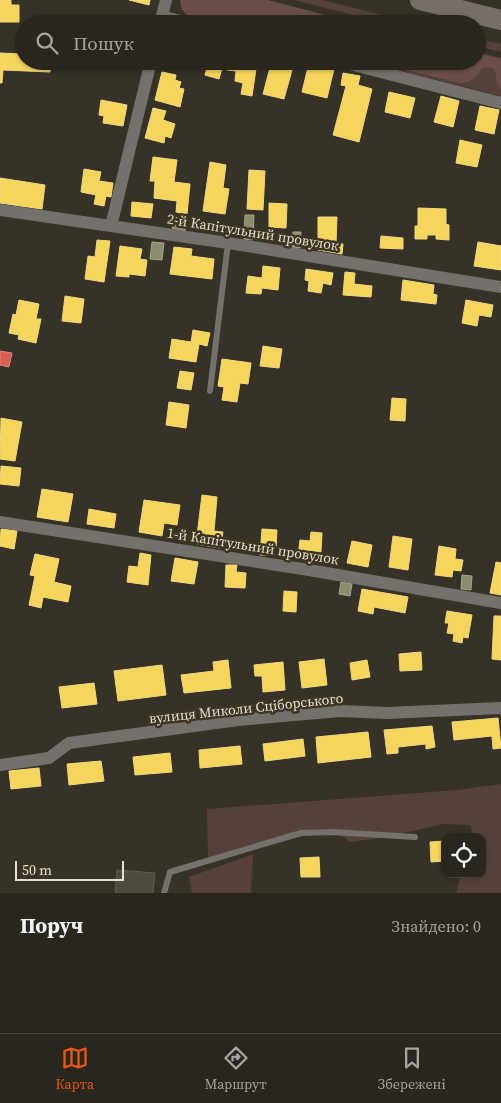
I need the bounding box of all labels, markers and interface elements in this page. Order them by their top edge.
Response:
search box [15,15,486,70]
icon: search [33,29,61,57]
text: Пошук [73,30,134,56]
street label: 2-й Капітульний провулок [166,209,340,255]
street label: 1-й Капітульний провулок [166,523,340,569]
street label: вулиця Миколи Сціборського [148,688,344,728]
map controls [441,833,486,878]
button: locate [441,833,486,878]
scale bar [15,858,124,881]
text: 50 m [22,860,52,880]
text: Поруч [20,911,83,940]
text: Знайдено: 0 [391,915,481,937]
tab: Карта [55,1044,94,1094]
tab: Маршрут [205,1044,267,1094]
tab: Збережені [377,1044,446,1094]

